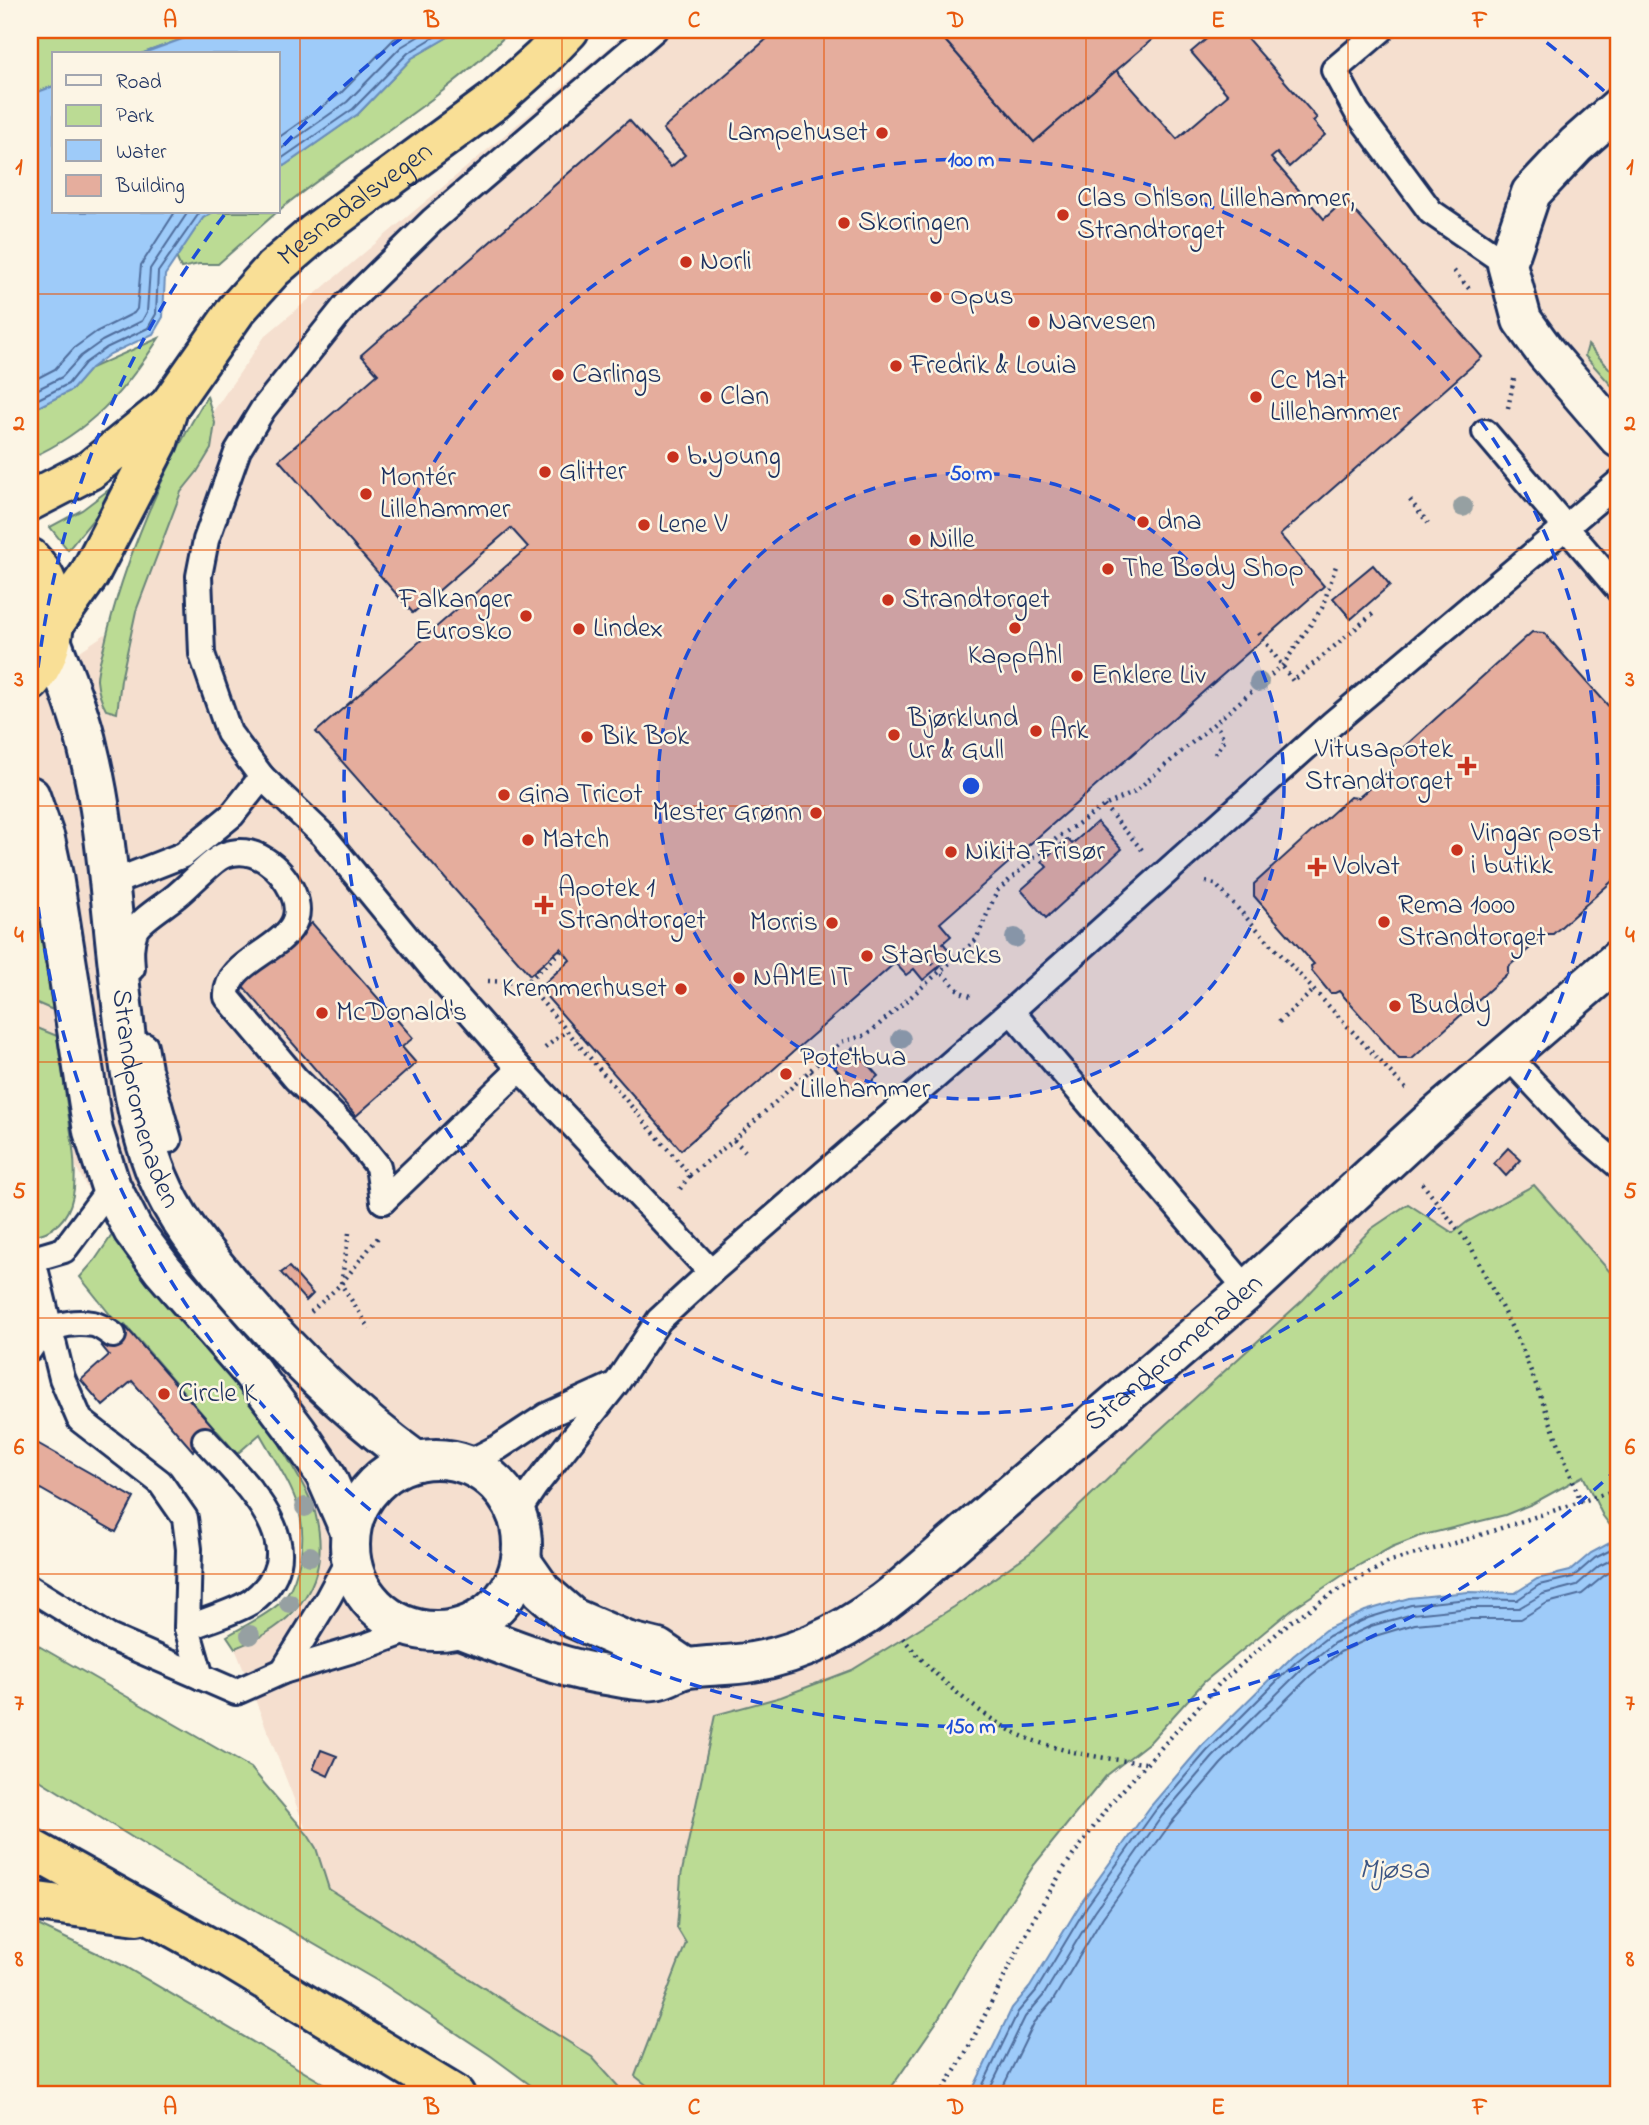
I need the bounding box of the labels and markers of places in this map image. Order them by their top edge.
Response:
place label: Lampehuset [728,113,868,154]
marker: Lampehuset [874,125,890,141]
place label: Clas Ohlson Lillehammer, Strandtorget [1077,179,1355,252]
place label: Skoringen [858,203,969,244]
marker: Clas Ohlson Lillehammer, Strandtorget [1055,207,1071,223]
marker: Skoringen [836,215,852,231]
place label: Norli [700,242,752,283]
marker: Norli [678,254,694,270]
place label: Opus [950,277,1014,318]
marker: Opus [928,289,944,305]
place label: Narvesen [1048,302,1156,343]
marker: Narvesen [1026,314,1042,330]
place label: Fredrik & Louia [909,346,1077,387]
place label: Carlings [572,355,662,396]
marker: Fredrik & Louia [888,358,904,374]
place label: Cc Mat Lillehammer [1270,361,1401,434]
marker: Carlings [550,367,566,383]
place label: Clan [720,377,769,418]
marker: Clan [698,389,714,405]
marker: Cc Mat Lillehammer [1248,389,1264,405]
place label: b.young [687,437,781,478]
marker: b.young [665,449,681,465]
place label: Glitter [559,452,627,493]
place label: Montér Lillehammer [380,458,511,531]
marker: Glitter [537,464,553,480]
marker: Montér Lillehammer [358,486,374,502]
place label: dna [1157,502,1202,543]
place label: Lene V [658,505,728,546]
marker: dna [1135,514,1151,530]
marker: Lene V [636,517,652,533]
place label: Nille [929,520,975,561]
marker: Nille [907,532,923,548]
place label: The Body Shop [1122,549,1304,590]
marker: The Body Shop [1100,561,1116,577]
place label: Falkanger Eurosko [398,580,512,653]
place label: Strandtorget [902,580,1050,621]
marker: Strandtorget [880,592,896,608]
marker: Falkanger Eurosko [518,608,534,624]
place label: Lindex [593,609,663,650]
marker: KappAhl [1007,620,1023,636]
marker: Lindex [571,621,587,637]
place label: KappAhl [968,636,1062,677]
place label: Enklere Liv [1091,656,1206,697]
marker: Enklere Liv [1069,668,1085,684]
place label: Bjørklund Ur & Gull [907,699,1018,772]
place label: Ark [1050,711,1089,752]
place label: Bik Bok [600,717,690,758]
marker: Ark [1028,723,1044,739]
marker: Bjørklund Ur & Gull [886,727,902,743]
marker: Bik Bok [579,729,595,745]
place label: Vitusapotek Strandtorget [1305,730,1454,803]
marker: Vitusapotek Strandtorget [1459,758,1475,774]
centre of rings [959,774,983,798]
place label: Gina Tricot [518,775,643,816]
marker: Gina Tricot [496,787,512,803]
place label: Mester Grønn [652,793,802,834]
marker: Mester Grønn [808,805,824,821]
place label: Vingar post i butikk [1470,814,1601,887]
place label: Match [542,820,609,861]
marker: Match [520,832,536,848]
place label: Nikita Frisør [965,832,1105,873]
marker: Vingar post i butikk [1449,842,1465,858]
marker: Nikita Frisør [943,844,959,860]
place label: Volvat [1332,847,1400,888]
marker: Volvat [1307,857,1327,877]
place label: Apotek 1 Strandtorget [558,869,706,942]
place label: Rema 1000 Strandtorget [1398,886,1546,959]
marker: Apotek 1 Strandtorget [536,897,552,913]
place label: Morris [750,903,818,944]
marker: Rema 1000 Strandtorget [1376,914,1392,930]
marker: Morris [824,915,840,931]
place label: Starbucks [881,936,1002,977]
marker: Starbucks [859,948,875,964]
place label: NAME IT [753,958,853,999]
place label: Kremmerhuset [502,969,667,1010]
marker: NAME IT [731,970,747,986]
marker: Kremmerhuset [673,981,689,997]
place label: Buddy [1408,986,1491,1027]
place label: McDonald's [336,993,467,1034]
marker: Buddy [1387,998,1403,1014]
marker: McDonald's [314,1005,330,1021]
place label: Potetbua Lillehammer [800,1038,931,1111]
marker: Potetbua Lillehammer [778,1066,794,1082]
place label: Circle K [178,1374,258,1415]
marker: Circle K [156,1386,172,1402]

